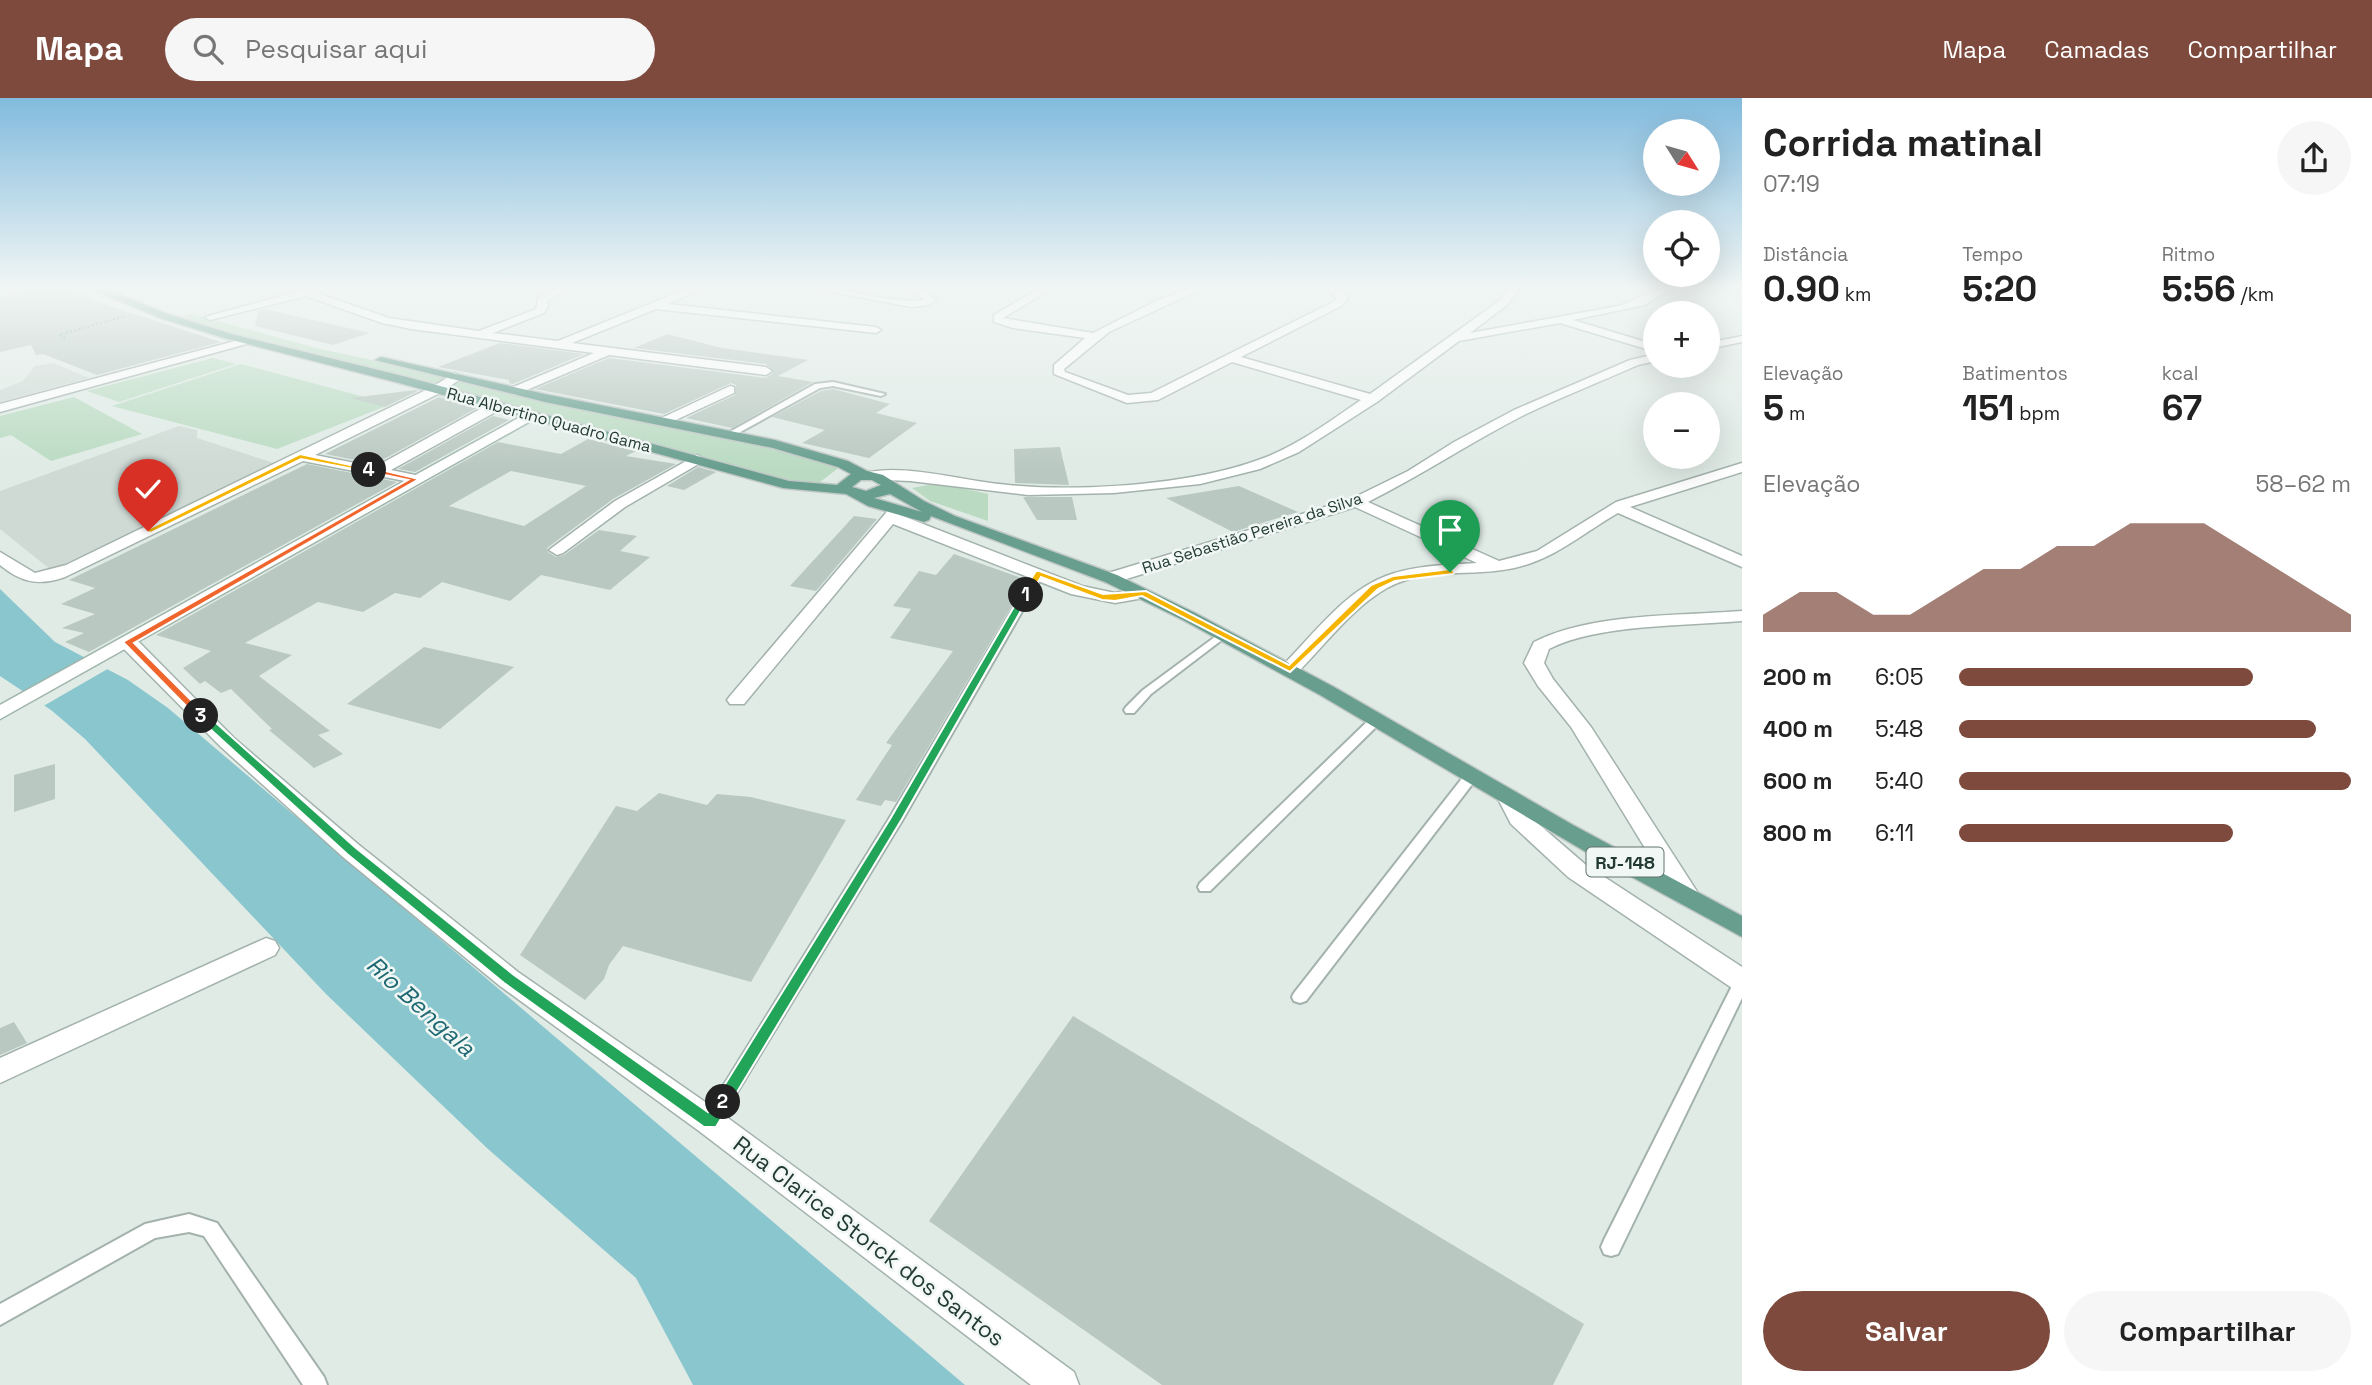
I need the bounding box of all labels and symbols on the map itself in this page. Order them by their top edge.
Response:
north arrow [1643,119,1720,196]
street label: Rua Albertino Quadro Gama [445,383,653,457]
pin: 4 [352,452,386,488]
pin [118,459,178,531]
street label: Rua Sebastião Pereira da Silva [1139,487,1365,579]
pin [1420,500,1480,572]
pin: 1 [1009,578,1044,612]
pin: 3 [184,698,218,734]
road number: RJ-148 [1586,848,1664,876]
water label: Rio Bengala [360,949,482,1063]
pin: 2 [706,1084,740,1119]
street label: Rua Clarice Storck dos Santos [727,1129,1011,1353]

